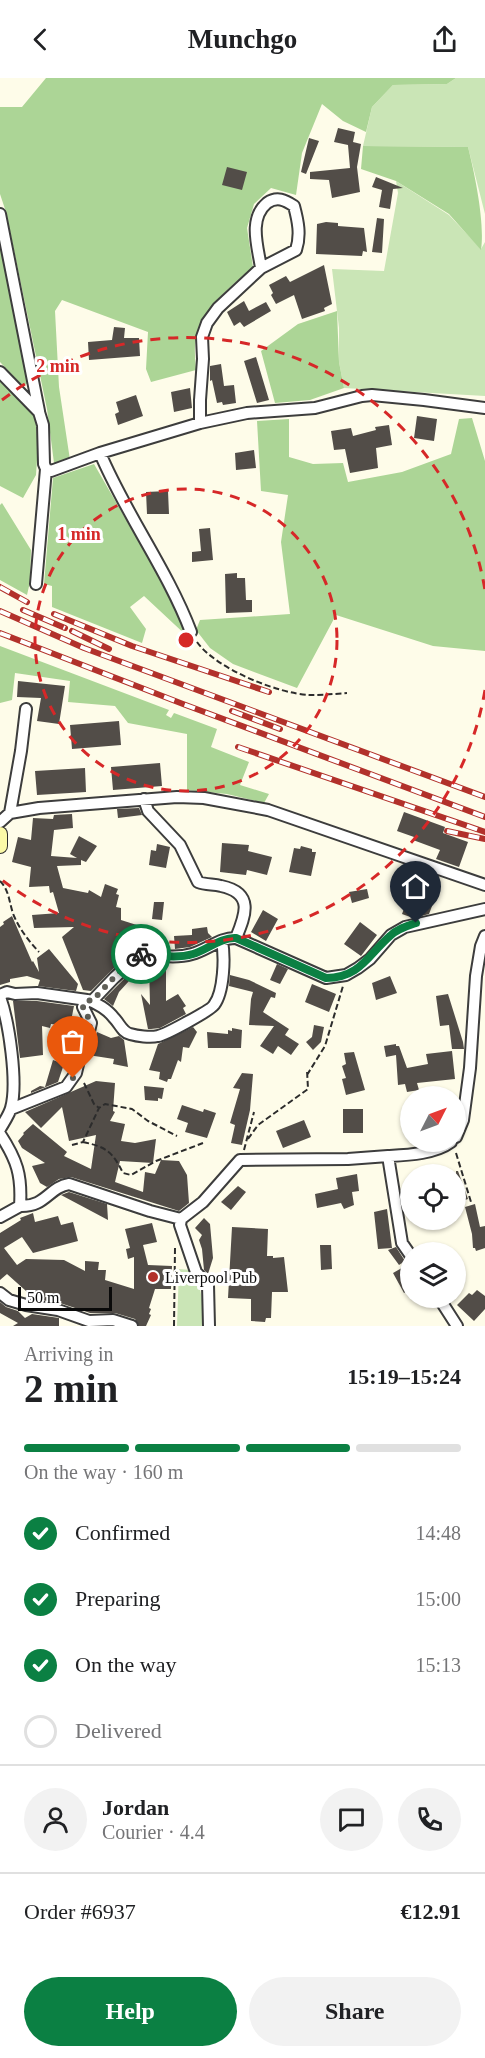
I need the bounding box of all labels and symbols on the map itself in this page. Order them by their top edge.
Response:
text: 2 min [36,356,80,376]
text: 1 min [57,524,101,544]
centre of rings [176,630,196,650]
pin [390,861,441,923]
courier [111,924,171,984]
pin [47,1016,98,1078]
north arrow [400,1086,466,1152]
place label: Liverpool Pub [165,1269,257,1287]
marker: Liverpool Pub [146,1270,160,1284]
scale bar [18,1284,112,1312]

